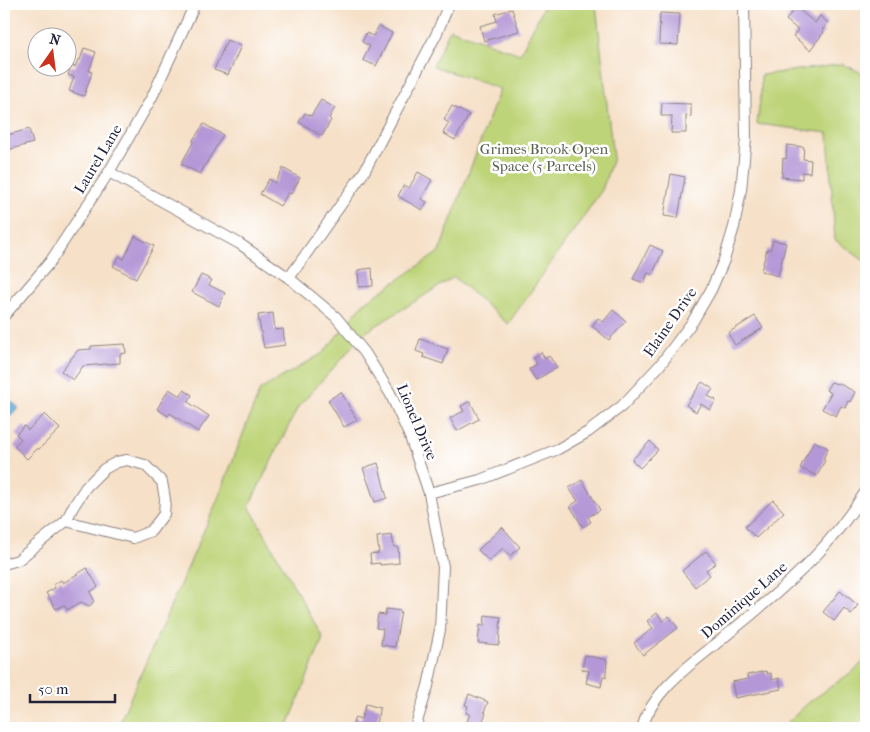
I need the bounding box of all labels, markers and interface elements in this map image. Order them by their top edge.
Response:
north arrow [28,28,78,78]
text: N [48,30,63,49]
street label: Laurel Lane [70,121,126,197]
park label: Grimes Brook Open Space (5 Parcels) [480,140,609,175]
street label: Elaine Drive [640,283,701,360]
street label: Lionel Drive [393,381,441,463]
street label: Dominique Lane [697,557,791,642]
scale bar [30,672,115,704]
text: 50 m [38,680,69,698]

